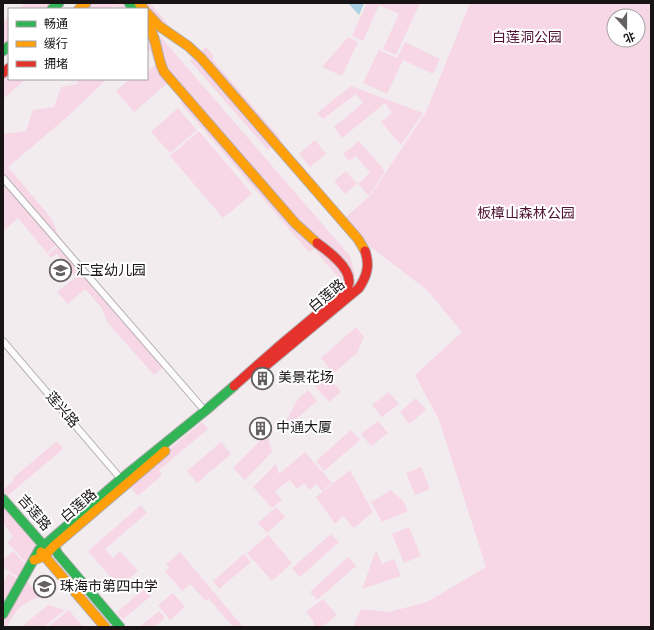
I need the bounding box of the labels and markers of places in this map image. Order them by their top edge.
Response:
school or university icon: 汇宝幼儿园 [47,258,73,284]
place label: 汇宝幼儿园 [76,263,146,278]
building icon: 美景花场 [250,365,276,391]
place label: 美景花场 [278,370,334,385]
building icon: 中通大厦 [247,415,273,441]
place label: 中通大厦 [276,420,332,435]
school or university icon: 珠海市第四中学 [32,574,58,600]
place label: 珠海市第四中学 [60,578,158,594]

